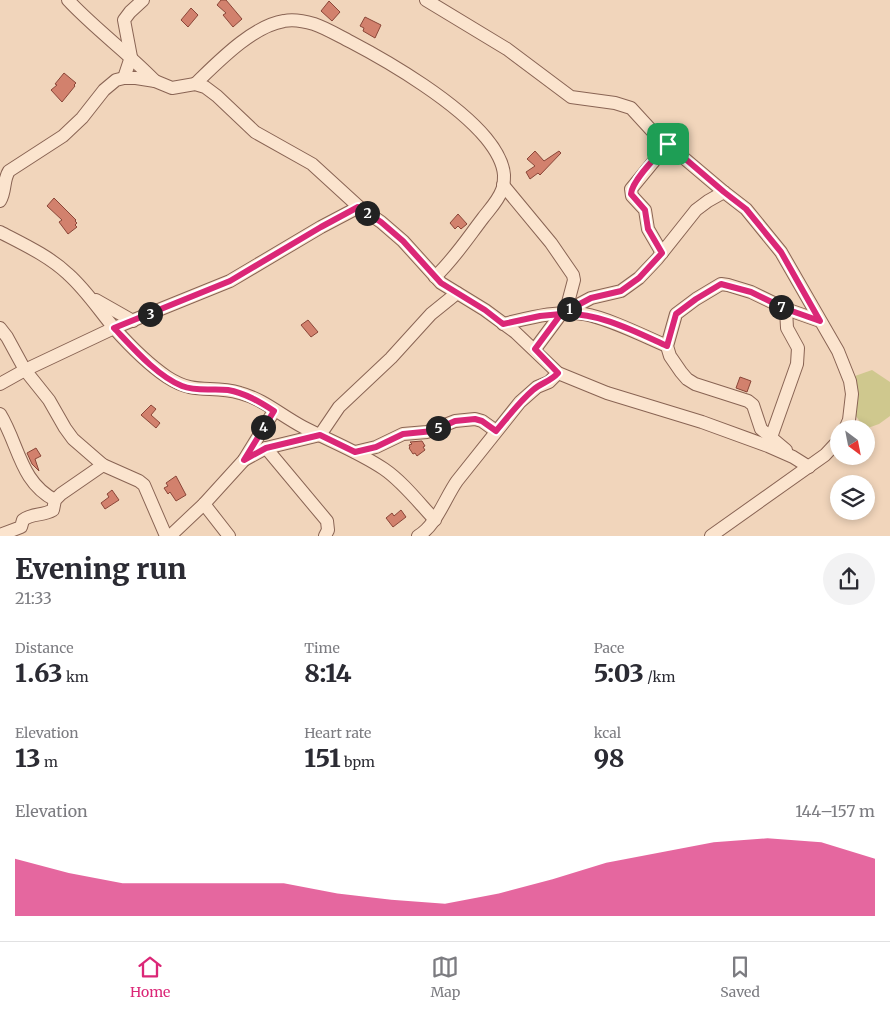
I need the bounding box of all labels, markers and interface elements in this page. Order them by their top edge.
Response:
pin [647,123,689,165]
icon: arrive [654,130,682,158]
pin: 2 [354,200,380,226]
text: 2 [363,204,372,222]
pin: 7 [768,294,794,320]
pin: 1 [556,296,582,322]
text: 7 [777,298,786,316]
text: 1 [566,300,573,318]
pin: 3 [138,302,162,326]
text: 3 [146,305,155,323]
pin: 4 [250,414,276,440]
pin: 5 [426,416,450,440]
text: 4 [259,418,268,436]
text: 5 [434,419,443,437]
north arrow [830,420,875,465]
map controls [830,420,875,520]
button: layers [830,475,875,520]
text: Evening run [15,551,186,587]
button: share [823,553,875,605]
text: 21:33 [15,588,52,608]
text: Distance [15,639,74,657]
text: Time [304,639,340,657]
text: Pace [594,639,624,657]
text: 1.63 [15,657,63,689]
text: 8:14 [304,657,352,689]
text: 5:03 [594,657,644,689]
text: km [63,668,89,686]
text: /km [644,668,675,686]
text: Elevation [15,724,79,742]
text: Heart rate [304,724,371,742]
text: kcal [594,724,621,742]
text: 13 [15,742,41,774]
text: 151 [304,742,341,774]
text: 98 [594,742,624,774]
text: m [41,753,58,771]
text: bpm [341,753,375,771]
text: Elevation [15,801,88,821]
text: 144–157 m [795,801,875,821]
tab: Home [130,953,170,1001]
tab: Map [430,953,460,1001]
tab: Saved [720,953,760,1001]

